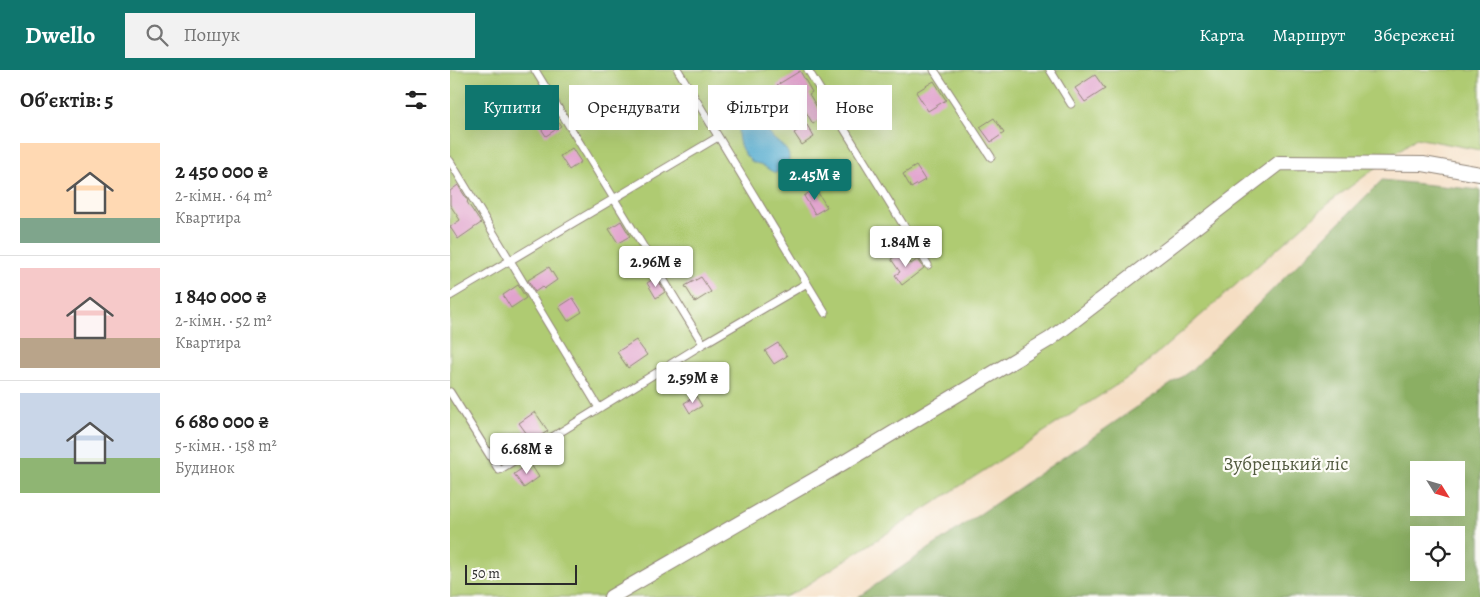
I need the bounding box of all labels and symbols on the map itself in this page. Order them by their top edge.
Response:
pin: 2.45M ₴ [769,158,861,201]
pin: 1.84M ₴ [860,226,952,268]
pin: 2.96M ₴ [610,246,702,288]
pin: 2.59M ₴ [647,362,739,404]
pin: 6.68M ₴ [481,432,573,475]
park label: Зубрецький ліс [1224,451,1348,477]
north arrow [1410,461,1465,516]
scale bar [465,562,578,585]

